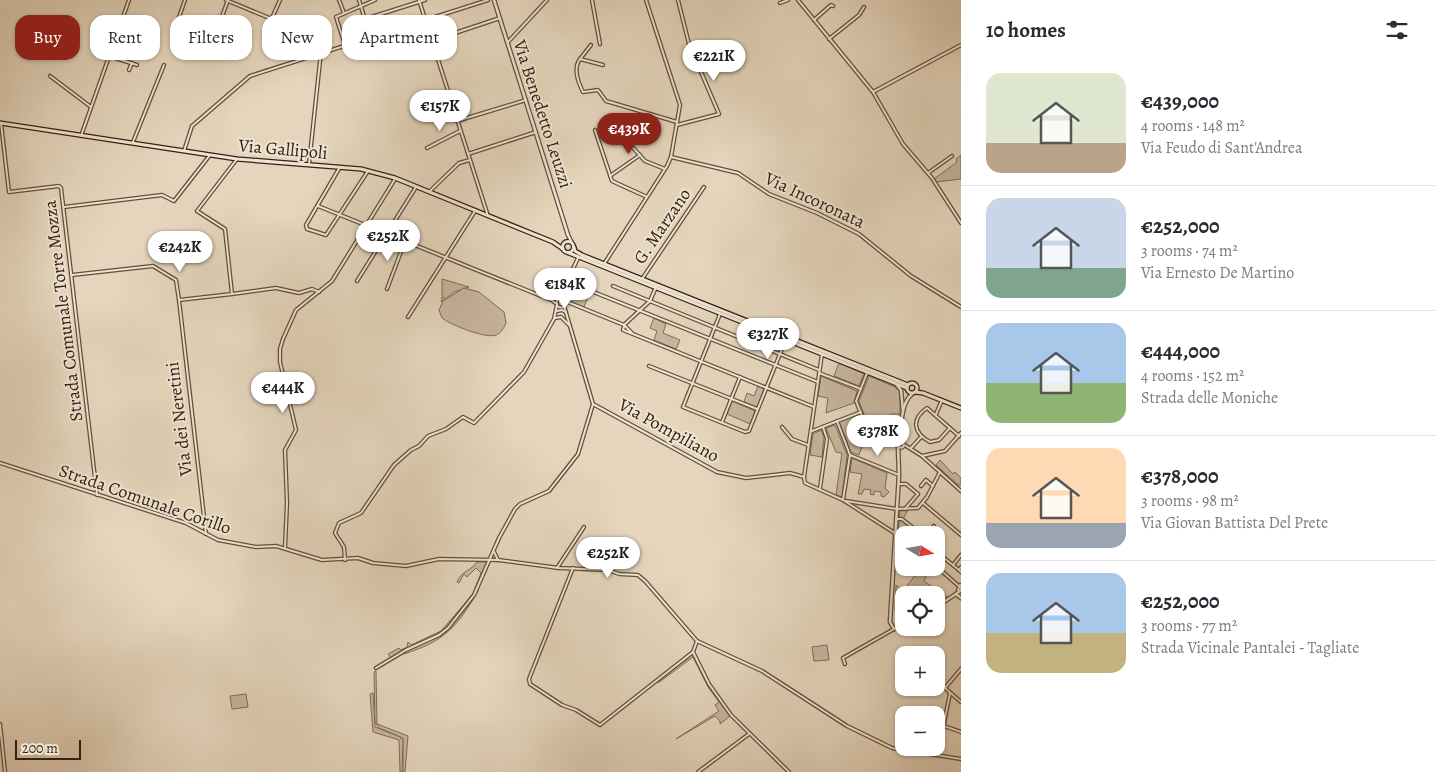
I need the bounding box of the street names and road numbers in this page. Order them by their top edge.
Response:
street label: Via Benedetto Leuzzi [507,36,578,191]
street label: Via Gallipoli [236,133,329,165]
street label: Via Incoronata [760,166,870,234]
street label: G. Marzano [628,183,696,269]
street label: Strada Comunale Torre Mozza [37,198,88,423]
street label: Via dei Neretini [160,360,198,479]
street label: Via Pompiliano [613,392,724,468]
street label: Strada Comunale Corillo [56,458,234,540]

